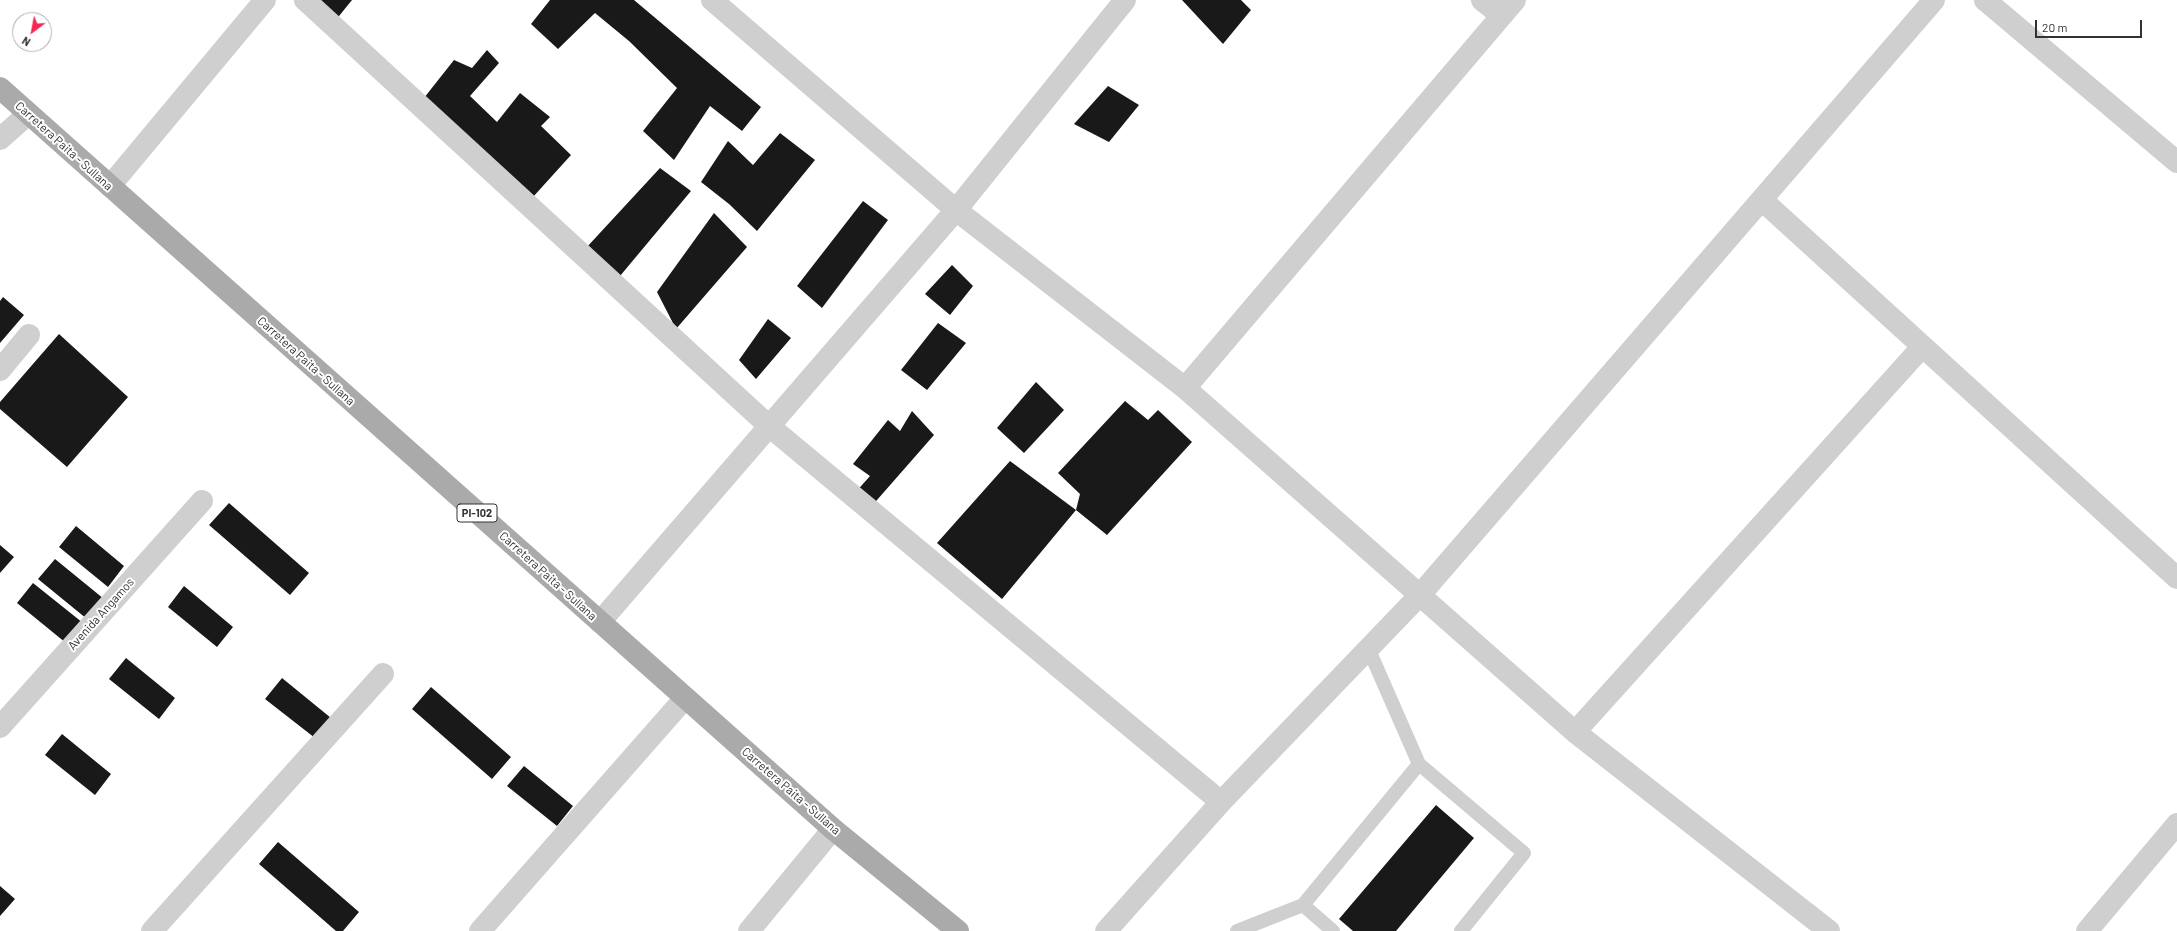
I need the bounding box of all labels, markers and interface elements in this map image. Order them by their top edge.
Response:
north arrow [12,12,52,52]
scale bar [2037,12,2144,38]
text: 20 m [2042,20,2068,34]
text: N [19,34,32,49]
street label: Carretera Paita - Sullana [12,99,116,193]
street label: Carretera Paita - Sullana [254,314,358,408]
road number: PI-102 [457,504,497,522]
street label: Carretera Paita - Sullana [496,529,600,623]
street label: Avenida Angamos [65,575,137,653]
street label: Carretera Paita - Sullana [739,744,843,838]

